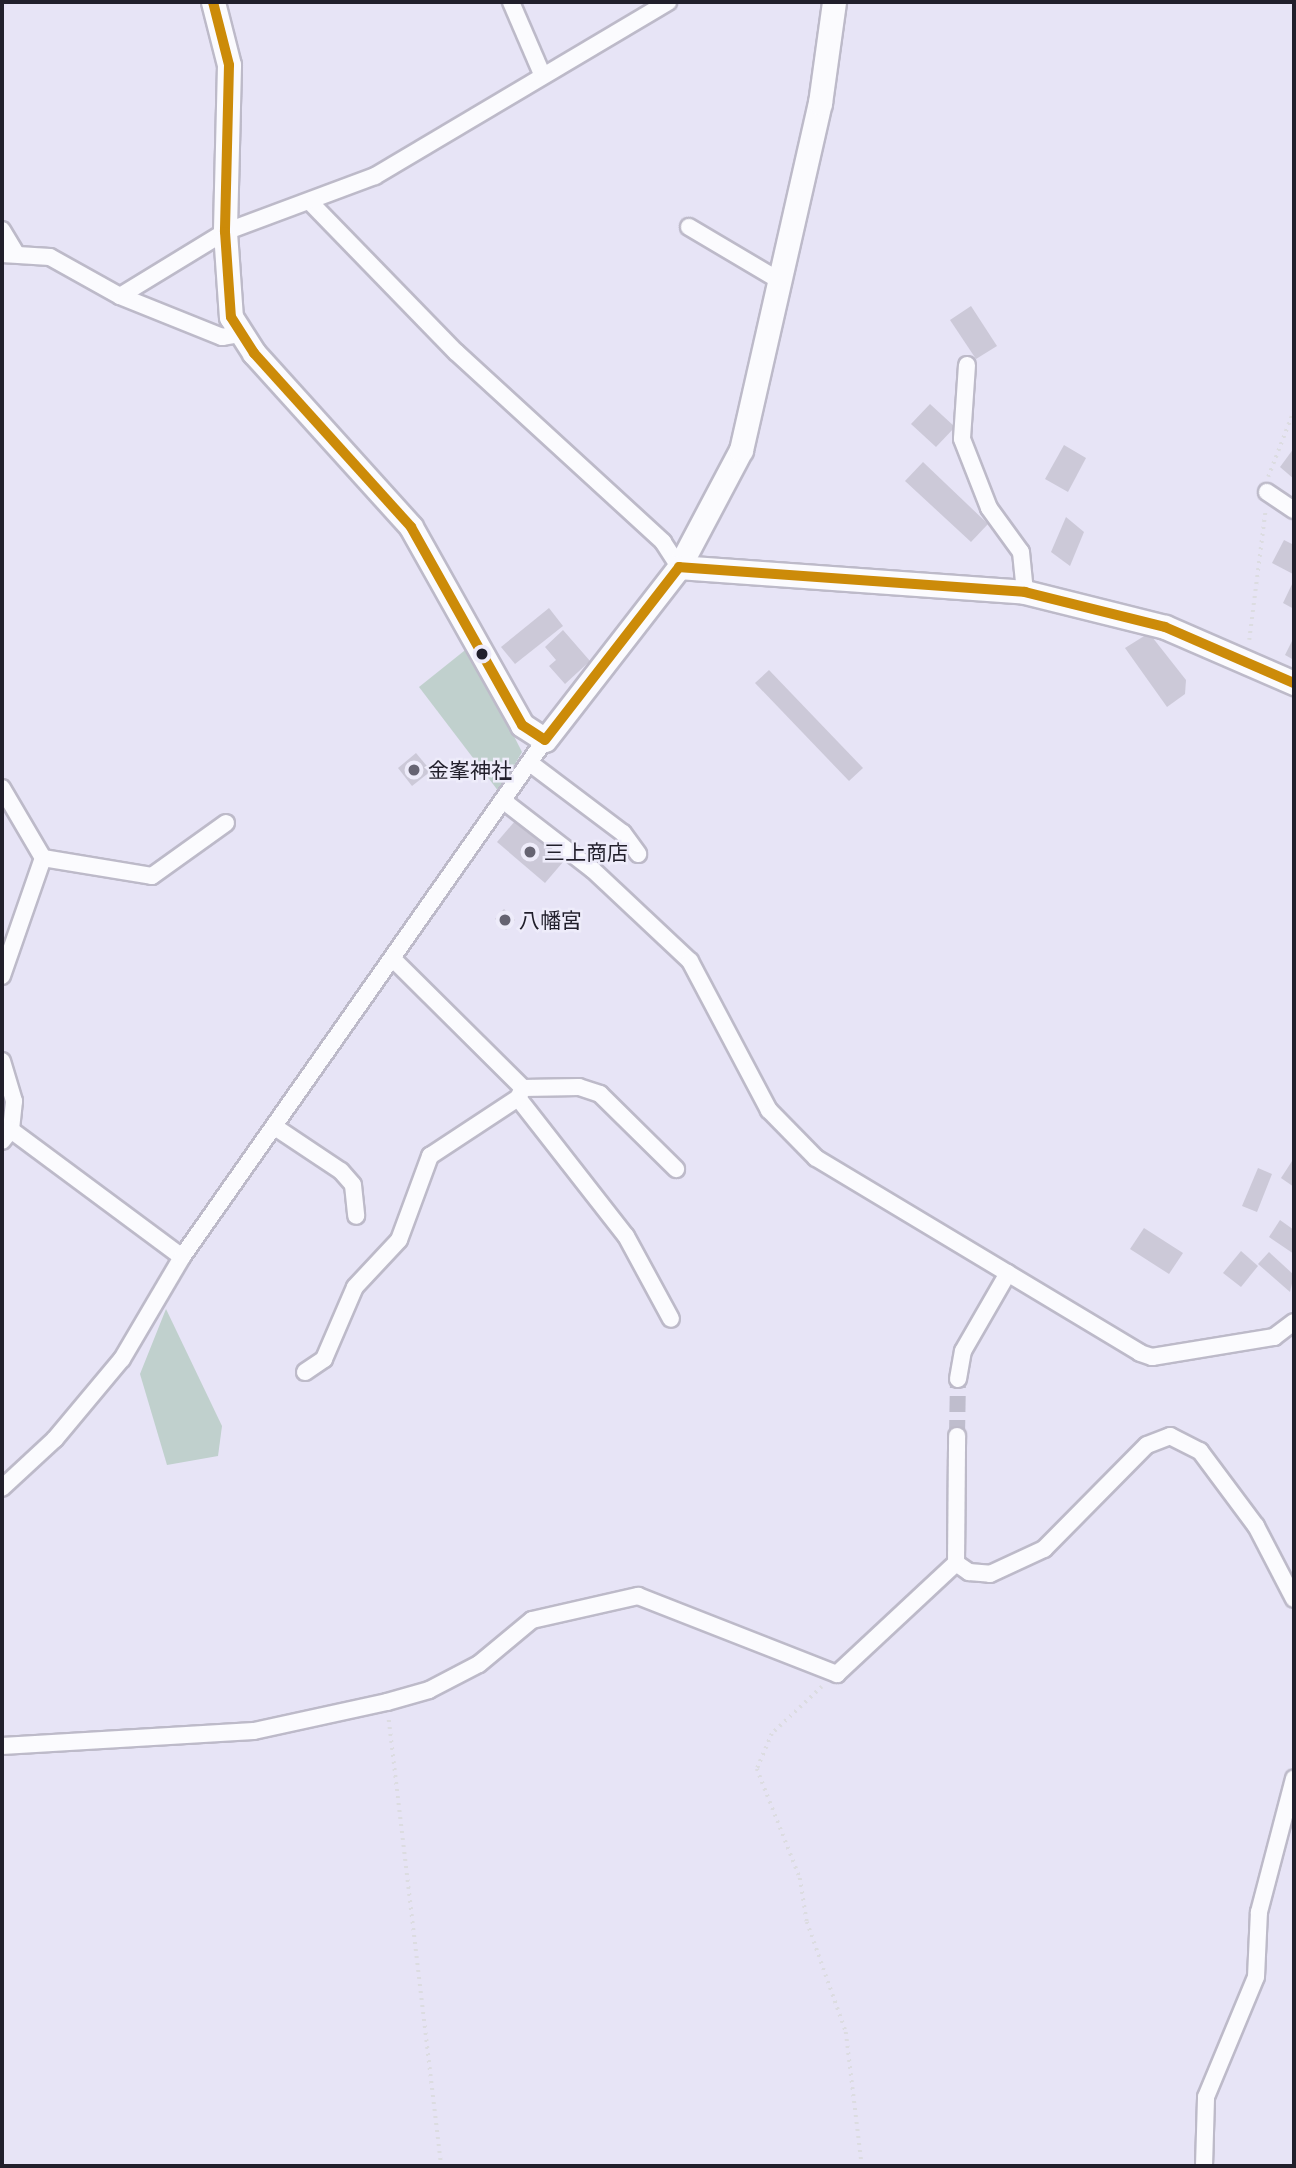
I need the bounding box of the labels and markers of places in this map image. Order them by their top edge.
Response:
unlabelled marker [475,647,489,661]
place label: 金峯神社 [428,757,512,783]
marker: 金峯神社 [406,762,422,778]
place label: 三上商店 [544,839,628,865]
marker: 三上商店 [522,844,538,860]
place label: 八幡宮 [519,907,582,933]
marker: 八幡宮 [497,912,513,928]

